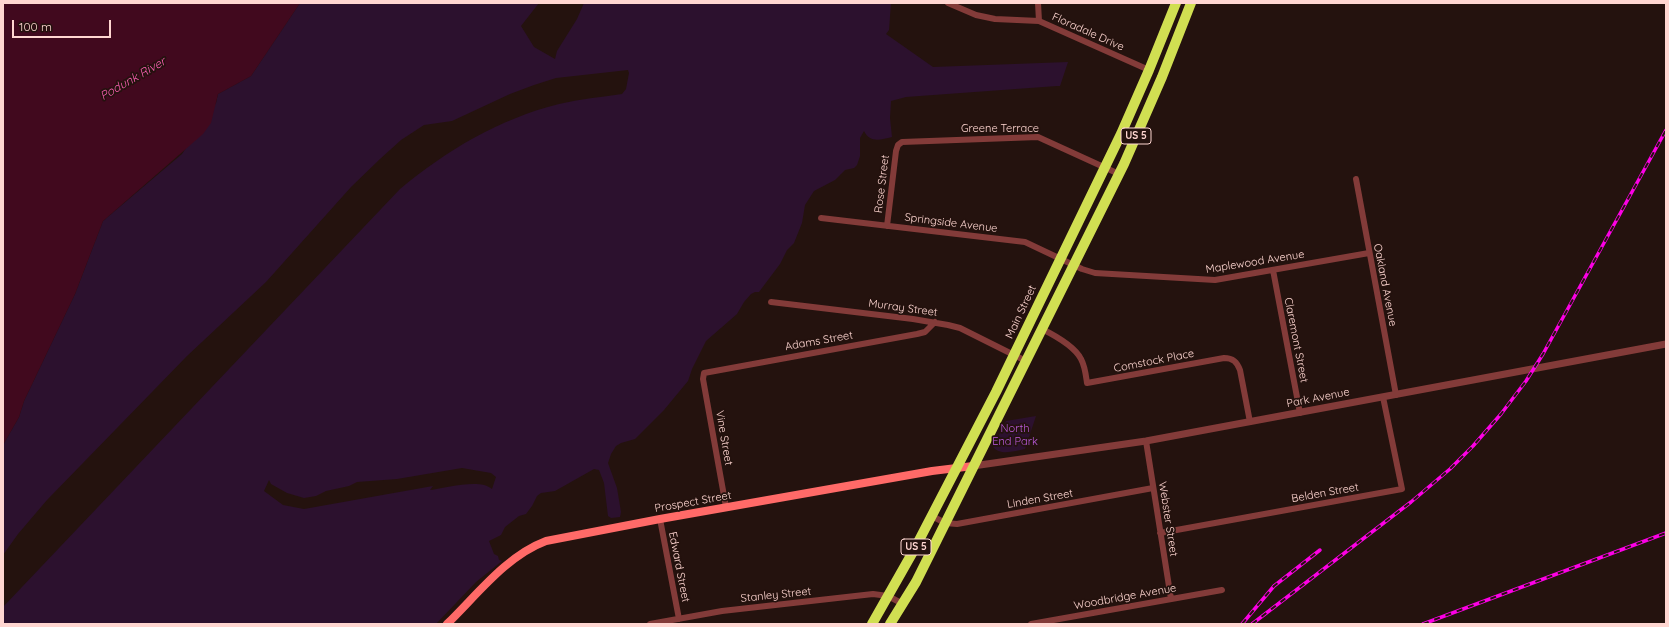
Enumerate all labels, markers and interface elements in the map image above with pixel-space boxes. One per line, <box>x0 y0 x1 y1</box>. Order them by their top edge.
street label: Floradale Drive <box>1050 10 1126 54</box>
scale bar <box>14 12 113 38</box>
text: 100 m <box>19 19 52 34</box>
water label: Podunk River <box>98 54 168 104</box>
street label: Greene Terrace <box>961 122 1039 136</box>
road number: US 5 <box>1121 128 1151 144</box>
street label: Rose Street <box>872 154 892 214</box>
street label: Springside Avenue <box>904 211 998 235</box>
street label: Oakland Avenue <box>1371 243 1399 327</box>
street label: Maplewood Avenue <box>1205 248 1305 276</box>
street label: Main Street <box>1003 283 1039 341</box>
street label: Claremont Street <box>1281 296 1311 384</box>
street label: Murray Street <box>868 297 938 319</box>
street label: Adams Street <box>784 329 854 353</box>
street label: Comstock Place <box>1113 347 1195 375</box>
street label: Park Avenue <box>1285 385 1351 411</box>
street label: Vine Street <box>713 410 735 466</box>
park label: North End Park <box>992 422 1038 448</box>
street label: Webster Street <box>1156 481 1180 557</box>
street label: Belden Street <box>1290 481 1360 505</box>
street label: Linden Street <box>1006 487 1074 511</box>
street label: Prospect Street <box>654 489 732 515</box>
street label: Edward Street <box>666 531 692 603</box>
road number: US 5 <box>901 539 931 555</box>
street label: Woodbridge Avenue <box>1073 581 1177 613</box>
street label: Stanley Street <box>740 585 812 605</box>

